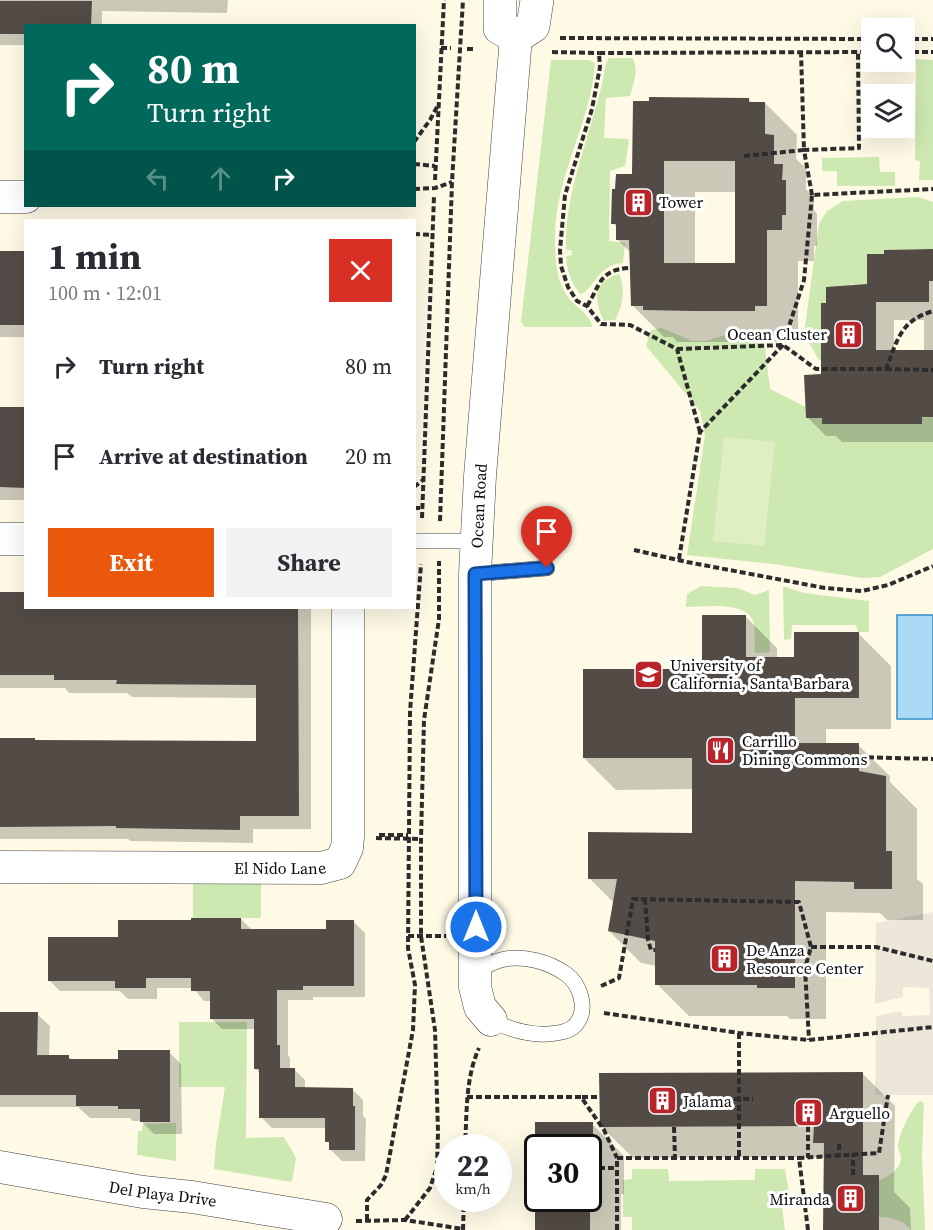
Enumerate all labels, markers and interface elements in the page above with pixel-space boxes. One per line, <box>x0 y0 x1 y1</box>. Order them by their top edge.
map controls <box>861 18 915 138</box>
button: search <box>861 18 915 72</box>
text: 80 m <box>147 39 240 97</box>
icon: right <box>48 48 126 126</box>
button: layers <box>861 84 915 138</box>
text: Turn right <box>147 94 271 131</box>
icon: left <box>141 162 174 195</box>
icon: ahead <box>204 162 237 195</box>
icon: right <box>267 162 300 195</box>
building icon: Tower <box>622 186 654 218</box>
place label: Tower <box>659 191 703 213</box>
text: 1 min <box>48 232 141 281</box>
button: close <box>329 239 392 302</box>
text: 100 m · 12:01 <box>48 279 162 307</box>
building icon: Ocean Cluster <box>832 318 864 350</box>
place label: Ocean Cluster <box>727 323 827 345</box>
icon: right <box>48 350 81 383</box>
text: Turn right <box>99 351 204 381</box>
text: 80 m <box>345 351 392 381</box>
icon: arrive <box>48 440 81 473</box>
text: Arrive at destination <box>99 441 308 471</box>
text: 20 m <box>345 441 392 471</box>
street label: Ocean Road <box>465 462 492 549</box>
pin <box>521 506 572 568</box>
icon: arrive <box>530 515 563 548</box>
button: Exit <box>48 528 214 597</box>
button: Share <box>226 528 392 597</box>
place label: University of California, Santa Barbara <box>670 654 850 694</box>
school or university icon: University of California, Santa Barbara <box>633 658 665 690</box>
place label: Carrillo Dining Commons <box>742 730 867 770</box>
restaurant icon: Carrillo Dining Commons <box>705 734 737 766</box>
street label: El Nido Lane <box>234 856 329 879</box>
position arrow <box>444 895 508 959</box>
place label: De Anza Resource Center <box>746 939 864 979</box>
building icon: De Anza Resource Center <box>709 943 741 975</box>
building icon: Jalama <box>646 1085 678 1117</box>
place label: Jalama <box>682 1090 733 1112</box>
building icon: Arguello <box>792 1097 824 1129</box>
place label: Arguello <box>829 1102 890 1124</box>
speed limit sign: 30 <box>524 1134 602 1212</box>
text: 22 <box>457 1145 489 1186</box>
street label: Del Playa Drive <box>107 1175 218 1212</box>
text: km/h <box>455 1178 491 1199</box>
building icon: Miranda <box>835 1183 867 1215</box>
place label: Miranda <box>769 1188 831 1210</box>

